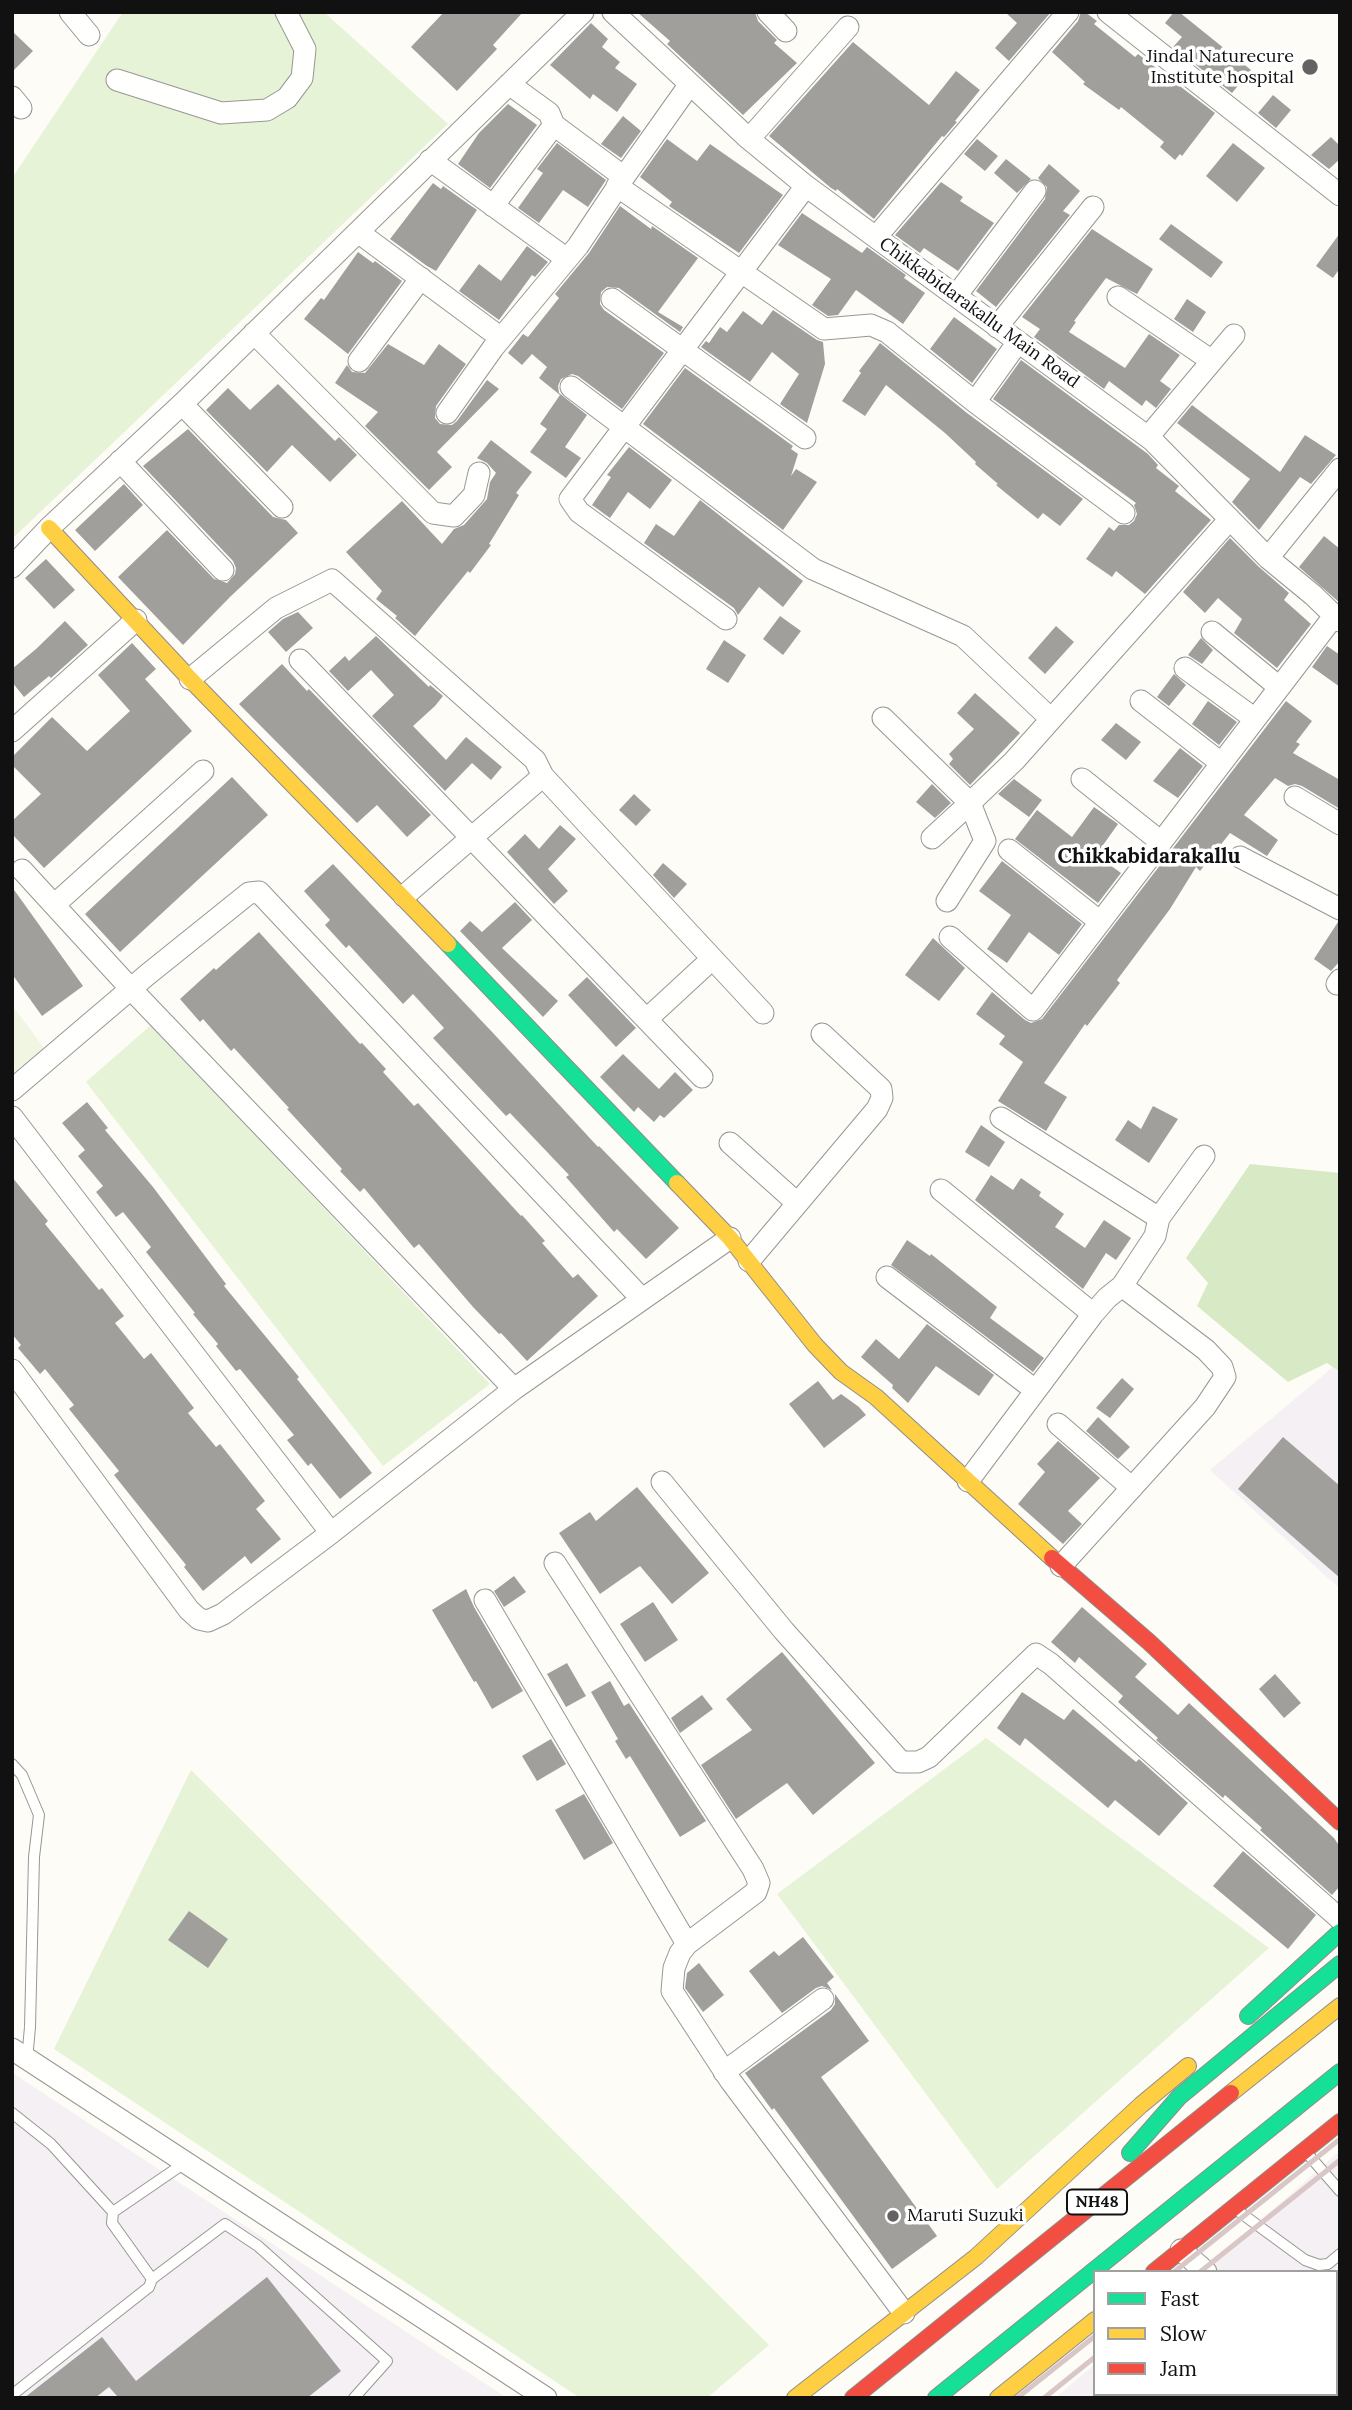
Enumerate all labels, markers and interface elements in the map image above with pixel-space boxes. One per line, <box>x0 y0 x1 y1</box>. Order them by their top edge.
place label: Jindal Naturecure Institute hospital <box>1146 46 1294 88</box>
marker: Jindal Naturecure Institute hospital <box>1300 57 1320 77</box>
street label: Chikkabidarakallu Main Road <box>875 233 1083 393</box>
district label: Chikkabidarakallu <box>1057 844 1241 870</box>
road number: NH48 <box>1067 2190 1127 2214</box>
place label: Maruti Suzuki <box>907 2205 1024 2227</box>
marker: Maruti Suzuki <box>885 2208 901 2224</box>
legend <box>1093 2270 1338 2396</box>
text: Fast <box>1160 2285 1199 2312</box>
text: Slow <box>1160 2320 1207 2347</box>
text: Jam <box>1160 2355 1197 2382</box>

